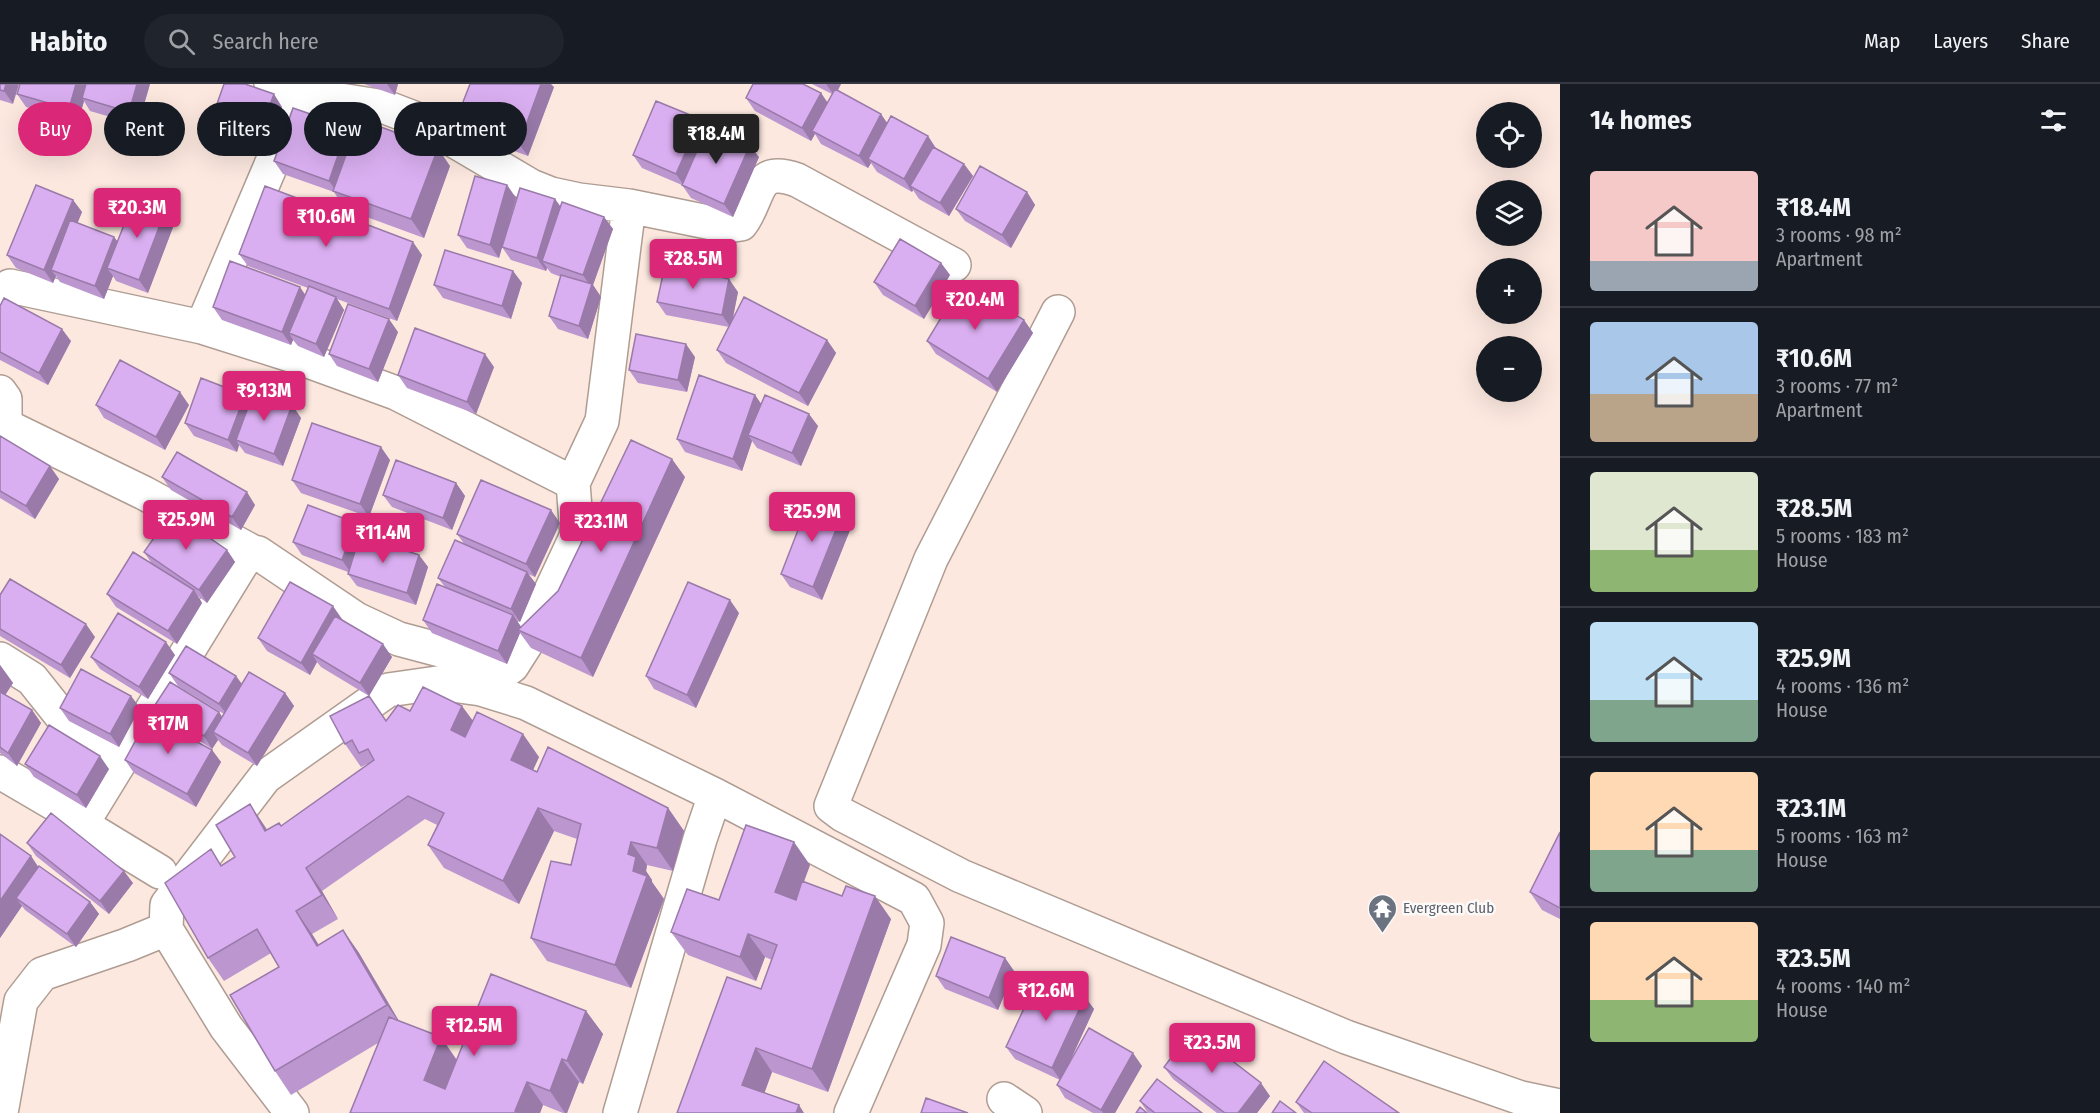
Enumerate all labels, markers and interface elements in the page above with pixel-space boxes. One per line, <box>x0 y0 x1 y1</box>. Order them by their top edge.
search box <box>144 14 564 68</box>
text: Habito <box>30 25 108 58</box>
icon: search <box>165 25 198 58</box>
text: Search here <box>213 28 319 55</box>
text: Map <box>1864 28 1900 54</box>
text: Layers <box>1933 28 1988 54</box>
text: Share <box>2021 28 2070 54</box>
chip: Buy <box>18 102 92 156</box>
chip: Rent <box>104 102 185 156</box>
chip: Filters <box>197 102 292 156</box>
chip: New <box>304 102 382 156</box>
chip: Apartment <box>394 102 527 156</box>
map controls <box>1476 102 1542 402</box>
button: locate <box>1476 102 1542 168</box>
icon: filters <box>2037 104 2070 137</box>
text: 14 homes <box>1590 105 1692 136</box>
pin: ₹18.4M <box>667 114 765 165</box>
text: ₹18.4M <box>687 121 745 145</box>
button: layers <box>1476 180 1542 246</box>
pin: ₹20.3M <box>88 188 186 239</box>
text: ₹18.4M <box>1776 192 1851 223</box>
text: ₹20.3M <box>108 195 166 219</box>
icon: home <box>1638 195 1710 267</box>
pin: ₹10.6M <box>277 197 375 248</box>
text: ₹10.6M <box>297 204 355 228</box>
text: 3 rooms · 98 m² <box>1776 223 1902 247</box>
pin: ₹28.5M <box>644 239 742 290</box>
text: ₹28.5M <box>664 246 722 270</box>
text: Apartment <box>1776 247 1863 271</box>
button: + <box>1476 258 1542 324</box>
pin: ₹20.4M <box>926 280 1024 331</box>
text: ₹20.4M <box>946 287 1004 311</box>
button: − <box>1476 336 1542 402</box>
text: ₹10.6M <box>1776 343 1852 374</box>
icon: home <box>1638 346 1710 418</box>
pin: ₹9.13M <box>215 371 313 422</box>
text: 3 rooms · 77 m² <box>1776 374 1898 398</box>
text: ₹9.13M <box>236 378 292 402</box>
text: Apartment <box>1776 398 1863 422</box>
pin: ₹25.9M <box>763 492 861 543</box>
text: ₹28.5M <box>1776 493 1852 524</box>
icon: home <box>1638 496 1710 568</box>
text: ₹25.9M <box>783 499 841 523</box>
pin: ₹25.9M <box>137 500 235 551</box>
pin: ₹23.1M <box>552 502 650 553</box>
text: ₹25.9M <box>157 507 215 531</box>
text: ₹23.1M <box>574 509 628 533</box>
pin: ₹11.4M <box>334 513 432 564</box>
text: ₹11.4M <box>355 520 411 544</box>
text: 5 rooms · 183 m² <box>1776 524 1909 548</box>
text: House <box>1776 548 1828 572</box>
text: ₹25.9M <box>1776 643 1851 674</box>
icon: home <box>1638 646 1710 718</box>
text: 4 rooms · 136 m² <box>1776 674 1909 698</box>
text: House <box>1776 698 1828 722</box>
pin: ₹17M <box>132 704 204 755</box>
text: ₹17M <box>147 711 189 735</box>
text: ₹23.1M <box>1776 793 1846 824</box>
icon: home <box>1638 796 1710 868</box>
text: 5 rooms · 163 m² <box>1776 824 1909 848</box>
text: House <box>1776 848 1828 872</box>
temple icon: Evergreen Club <box>1366 892 1398 934</box>
place label: Evergreen Club <box>1403 899 1494 917</box>
text: ₹23.5M <box>1776 943 1851 974</box>
icon: home <box>1638 946 1710 1018</box>
pin: ₹12.6M <box>997 971 1095 1022</box>
text: 4 rooms · 140 m² <box>1776 974 1911 998</box>
text: ₹12.6M <box>1018 978 1074 1002</box>
text: House <box>1776 998 1828 1022</box>
pin: ₹12.5M <box>425 1006 523 1057</box>
text: ₹12.5M <box>446 1013 502 1037</box>
pin: ₹23.5M <box>1163 1023 1261 1074</box>
text: ₹23.5M <box>1183 1030 1241 1054</box>

